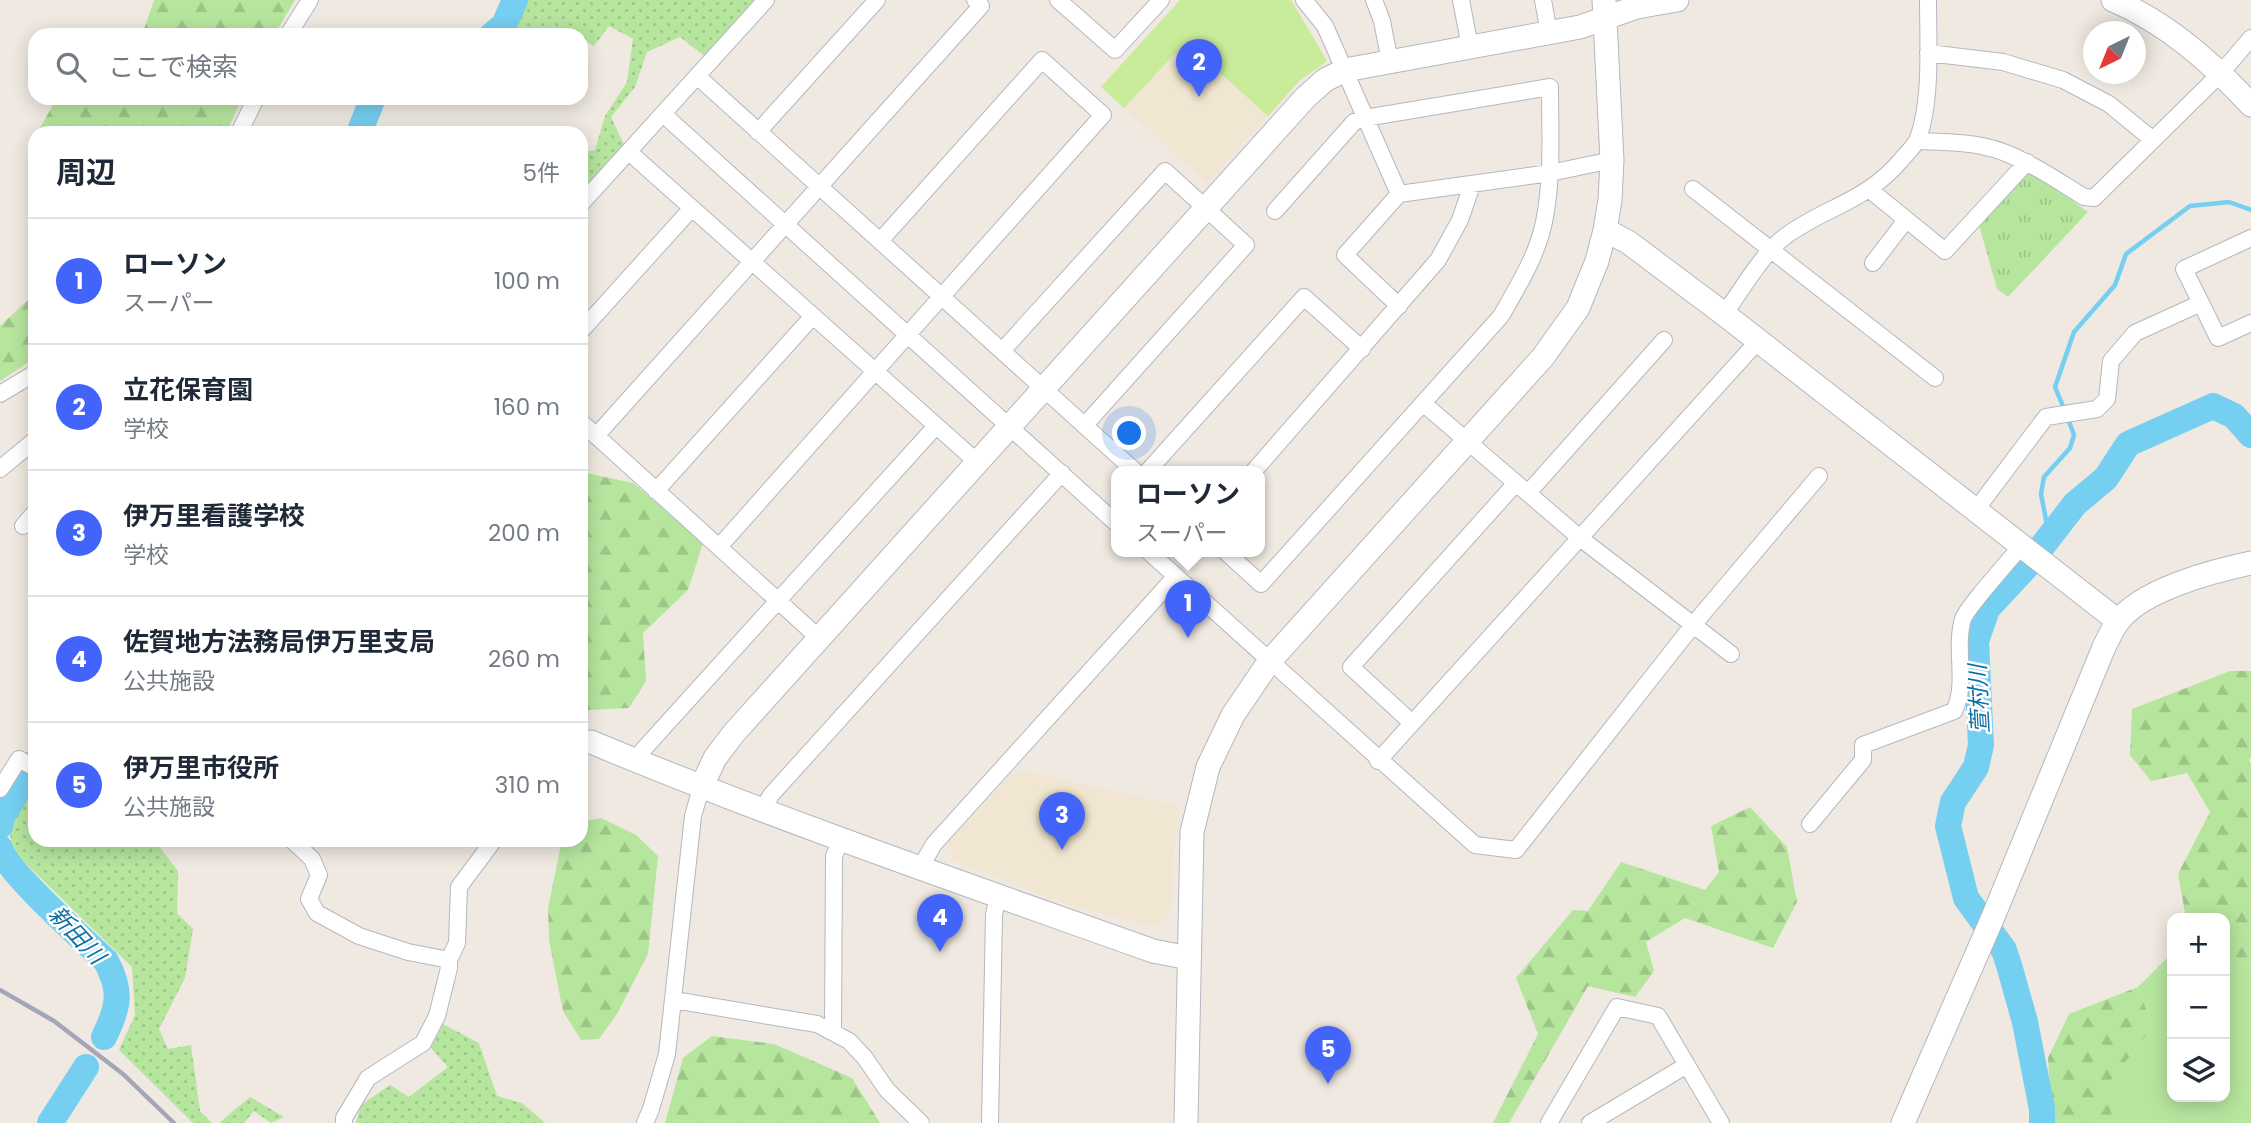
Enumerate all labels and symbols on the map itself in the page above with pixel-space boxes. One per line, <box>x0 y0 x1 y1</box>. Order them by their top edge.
north arrow <box>2083 21 2146 84</box>
pin: 2 <box>1176 39 1222 97</box>
your location <box>1112 416 1146 450</box>
pin: 1 <box>1165 580 1211 638</box>
water label: 萱村川 <box>1961 661 1997 734</box>
pin: 3 <box>1039 792 1085 850</box>
pin: 4 <box>917 894 963 952</box>
water label: 新田川 <box>42 899 114 973</box>
pin: 5 <box>1305 1026 1351 1084</box>

